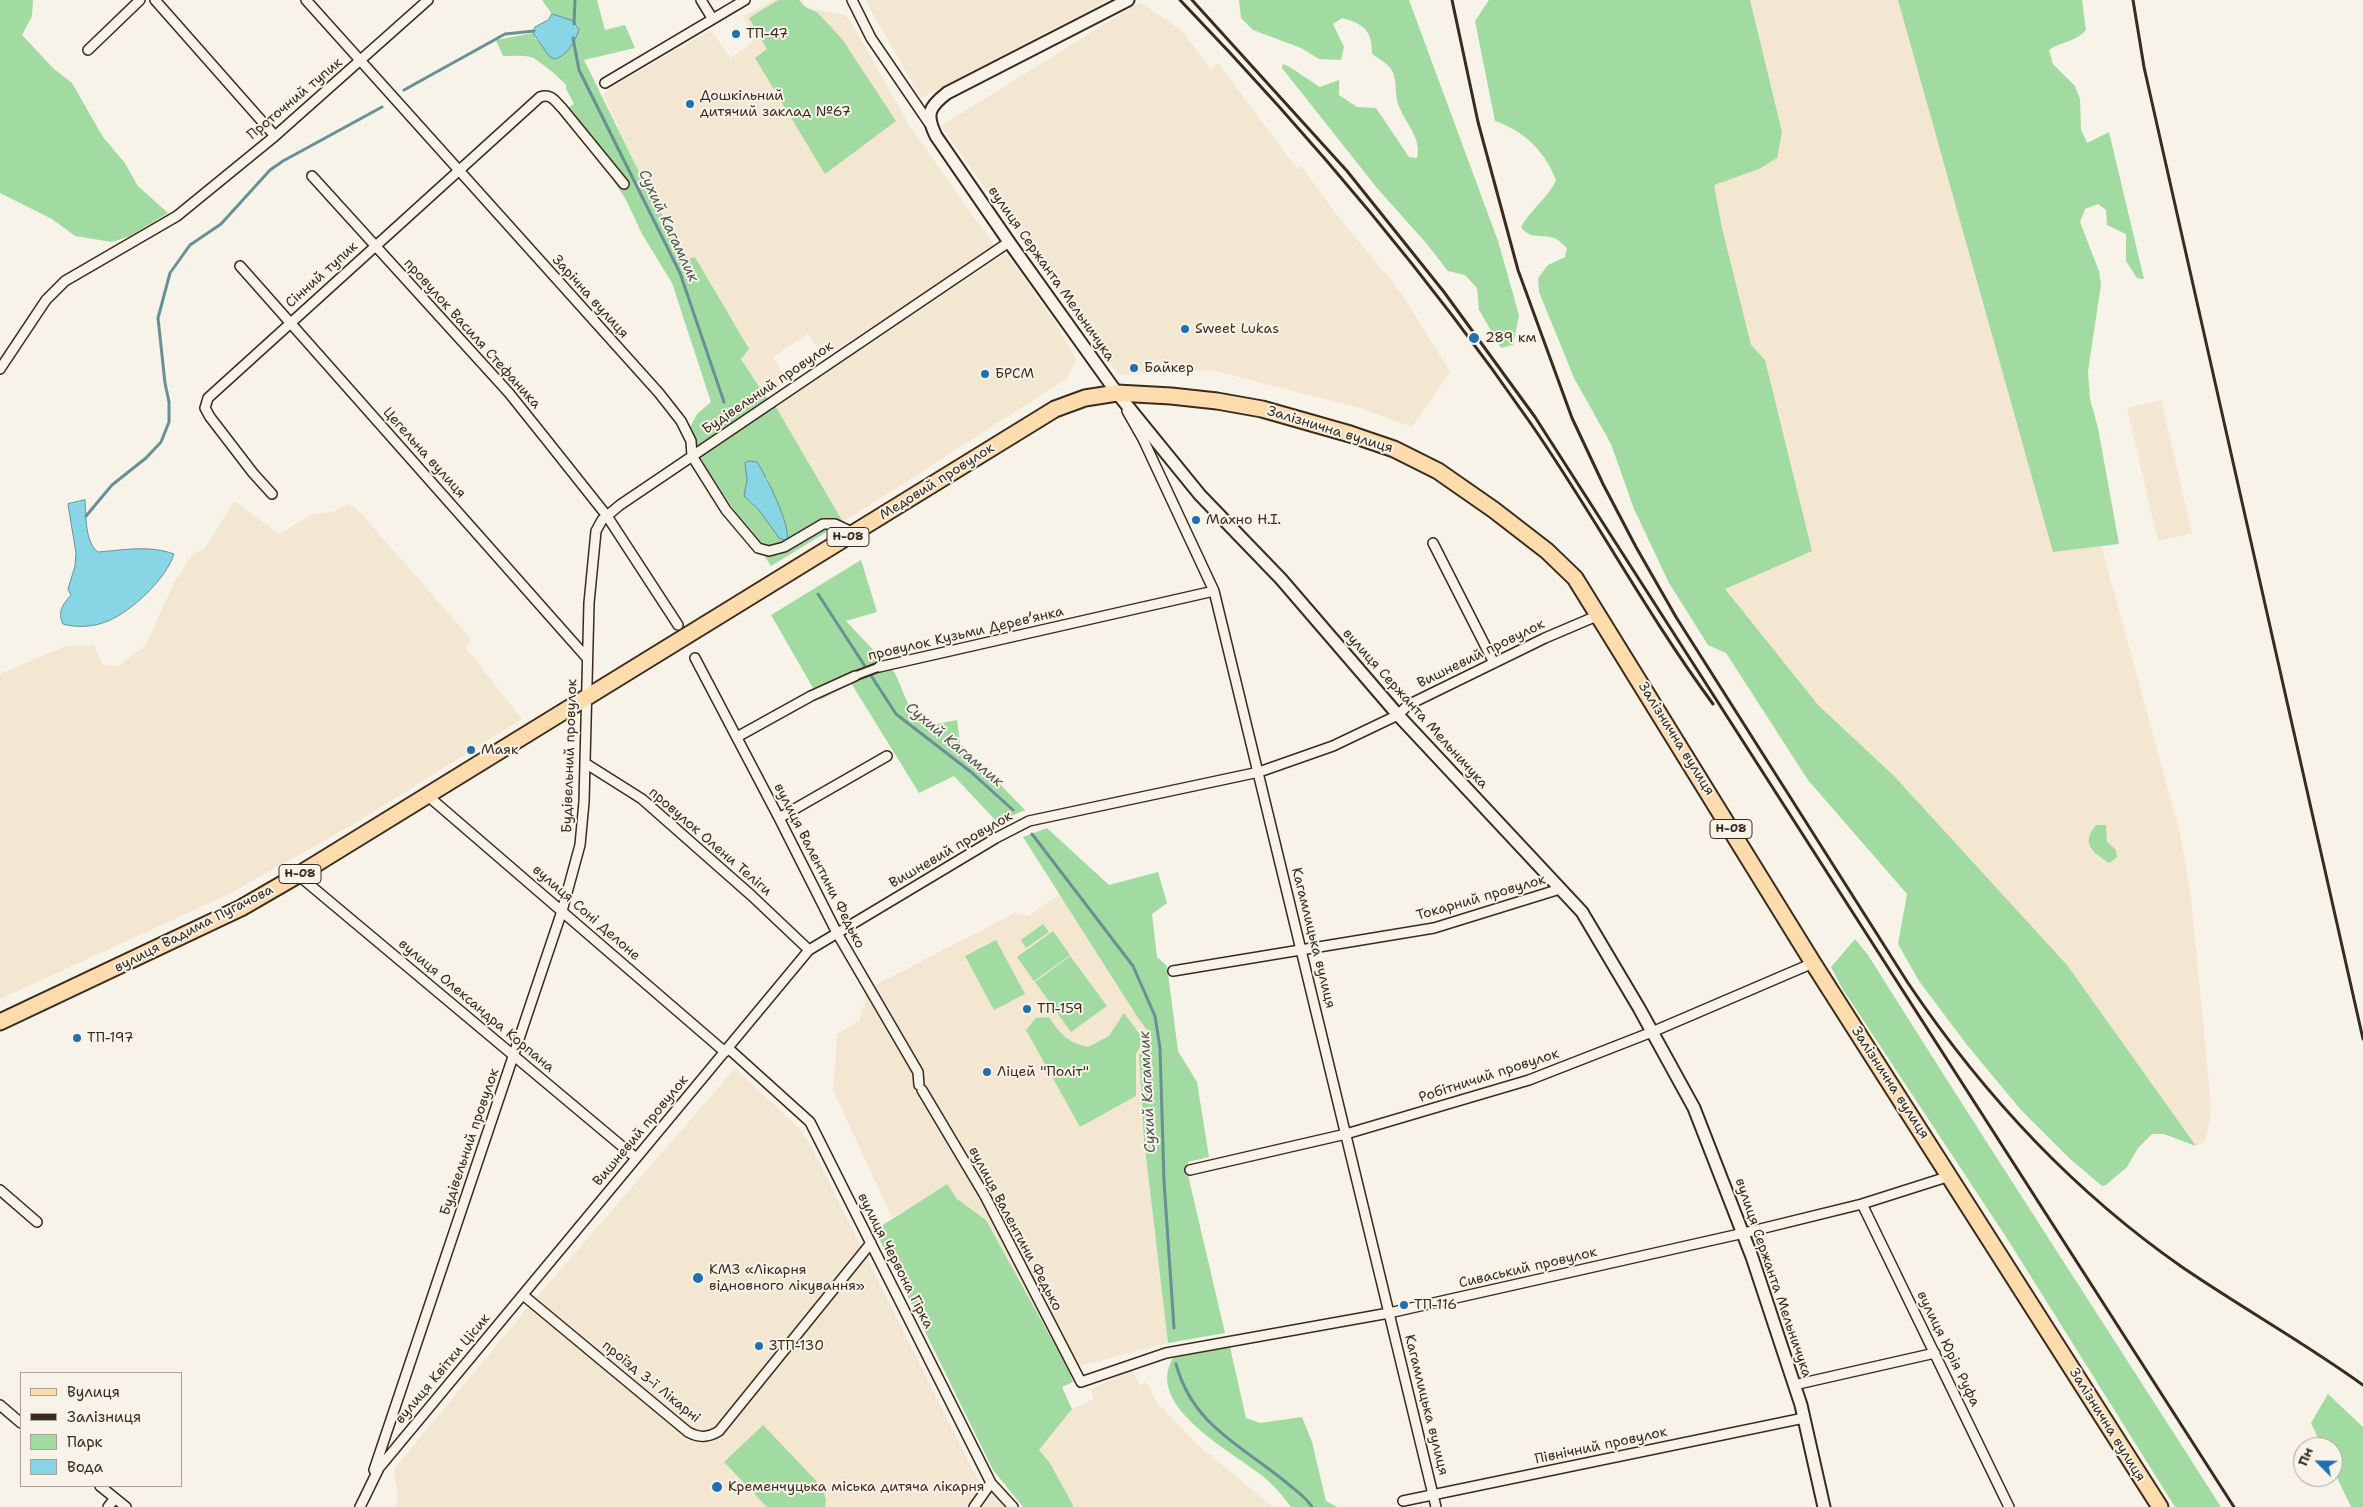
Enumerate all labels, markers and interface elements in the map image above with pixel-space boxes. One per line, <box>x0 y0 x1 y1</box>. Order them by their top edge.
place label: ТП-47 <box>746 26 788 42</box>
marker: ТП-47 <box>730 28 742 40</box>
street label: Проточний тупик <box>244 54 346 144</box>
place label: Дошкільний дитячий заклад №67 <box>700 88 851 120</box>
marker: Дошкільний дитячий заклад №67 <box>684 98 696 110</box>
water label: Сухий Кагамлик <box>634 167 702 285</box>
street label: вулиця Сержанта Мельничука <box>984 183 1118 365</box>
street label: Сінний тупик <box>282 238 362 312</box>
street label: Зарічна вулиця <box>548 252 632 342</box>
street label: провулок Василя Стефаника <box>400 255 544 413</box>
place label: Sweet Lukas <box>1195 321 1279 337</box>
marker: Sweet Lukas <box>1179 323 1191 335</box>
place label: 289 км <box>1485 330 1536 346</box>
marker: 289 км <box>1467 331 1481 345</box>
street label: Будівельний провулок <box>699 338 837 438</box>
place label: Байкер <box>1144 360 1194 376</box>
marker: Байкер <box>1128 362 1140 374</box>
place label: БРСМ <box>995 366 1034 382</box>
marker: БРСМ <box>979 368 991 380</box>
street label: Залізнична вулиця <box>1265 403 1395 457</box>
street label: Цегельна вулиця <box>379 404 469 502</box>
street label: Медовий провулок <box>877 440 997 524</box>
place label: Махно Н.І. <box>1206 512 1281 528</box>
marker: Махно Н.І. <box>1190 514 1202 526</box>
road number: Н-08 <box>827 528 869 546</box>
street label: провулок Кузьми Деревʼянка <box>867 603 1065 665</box>
street label: Вишневий провулок <box>1415 616 1547 692</box>
street label: вулиця Сержанта Мельничука <box>1339 626 1491 792</box>
street label: Будівельний провулок <box>559 679 581 833</box>
street label: Залізнична вулиця <box>1634 679 1718 799</box>
water label: Сухий Кагамлик <box>901 699 1007 791</box>
place label: Маяк <box>481 742 518 758</box>
marker: Маяк <box>465 744 477 756</box>
street label: вулиця Валентини Федько <box>770 780 868 952</box>
street label: провулок Олени Теліги <box>645 784 775 900</box>
street label: Вишневий провулок <box>886 808 1016 892</box>
road number: Н-08 <box>1710 820 1752 839</box>
street label: вулиця Соні Делоне <box>529 862 643 964</box>
road number: Н-08 <box>279 864 321 884</box>
street label: Кагамлицька вулиця <box>1287 866 1339 1010</box>
street label: Токарний провулок <box>1414 871 1548 925</box>
street label: вулиця Вадима Пугачова <box>112 882 276 976</box>
street label: вулиця Олександра Корпана <box>395 936 557 1076</box>
place label: ТП-159 <box>1037 1001 1083 1017</box>
marker: ТП-159 <box>1021 1003 1033 1015</box>
street label: Залізнична вулиця <box>1847 1024 1933 1142</box>
place label: ТП-197 <box>87 1030 134 1046</box>
water label: Сухий Кагамлик <box>1136 1031 1160 1153</box>
marker: ТП-197 <box>71 1032 83 1044</box>
street label: Робітничий провулок <box>1417 1045 1561 1107</box>
place label: Ліцей "Політ" <box>997 1064 1089 1080</box>
street label: Будівельний провулок <box>437 1066 503 1218</box>
marker: Ліцей "Політ" <box>981 1066 993 1078</box>
street label: Вишневий провулок <box>590 1072 692 1190</box>
street label: вулиця Валентини Федько <box>965 1144 1065 1314</box>
street label: вулиця Сержанта Мельничука <box>1731 1176 1815 1380</box>
street label: вулиця Червона Гірка <box>853 1190 937 1332</box>
street label: Сиваський провулок <box>1457 1244 1599 1292</box>
place label: КМЗ «Лікарня відновного лікування» <box>709 1262 865 1294</box>
marker: КМЗ «Лікарня відновного лікування» <box>691 1271 705 1285</box>
street label: вулиця Юрія Руфа <box>1913 1289 1983 1409</box>
place label: ТП-116 <box>1414 1297 1457 1313</box>
marker: ТП-116 <box>1398 1299 1410 1311</box>
street label: вулиця Квітки Цісик <box>392 1311 494 1427</box>
street label: Кагамлицька вулиця <box>1400 1333 1452 1477</box>
street label: проїзд 3-ї Лікарні <box>599 1337 703 1427</box>
place label: ЗТП-130 <box>769 1338 824 1354</box>
marker: ЗТП-130 <box>753 1340 765 1352</box>
street label: Залізнична вулиця <box>2065 1365 2149 1485</box>
legend <box>20 1372 182 1487</box>
text: Вулиця <box>67 1382 120 1402</box>
text: Залізниця <box>67 1407 141 1427</box>
street label: Північний провулок <box>1533 1424 1669 1468</box>
text: Парк <box>67 1432 103 1452</box>
north arrow <box>2293 1437 2343 1487</box>
text: Пн <box>2293 1444 2317 1469</box>
text: Вода <box>67 1457 103 1477</box>
place label: Кременчуцька міська дитяча лікарня <box>728 1479 985 1495</box>
marker: Кременчуцька міська дитяча лікарня <box>710 1480 724 1494</box>

